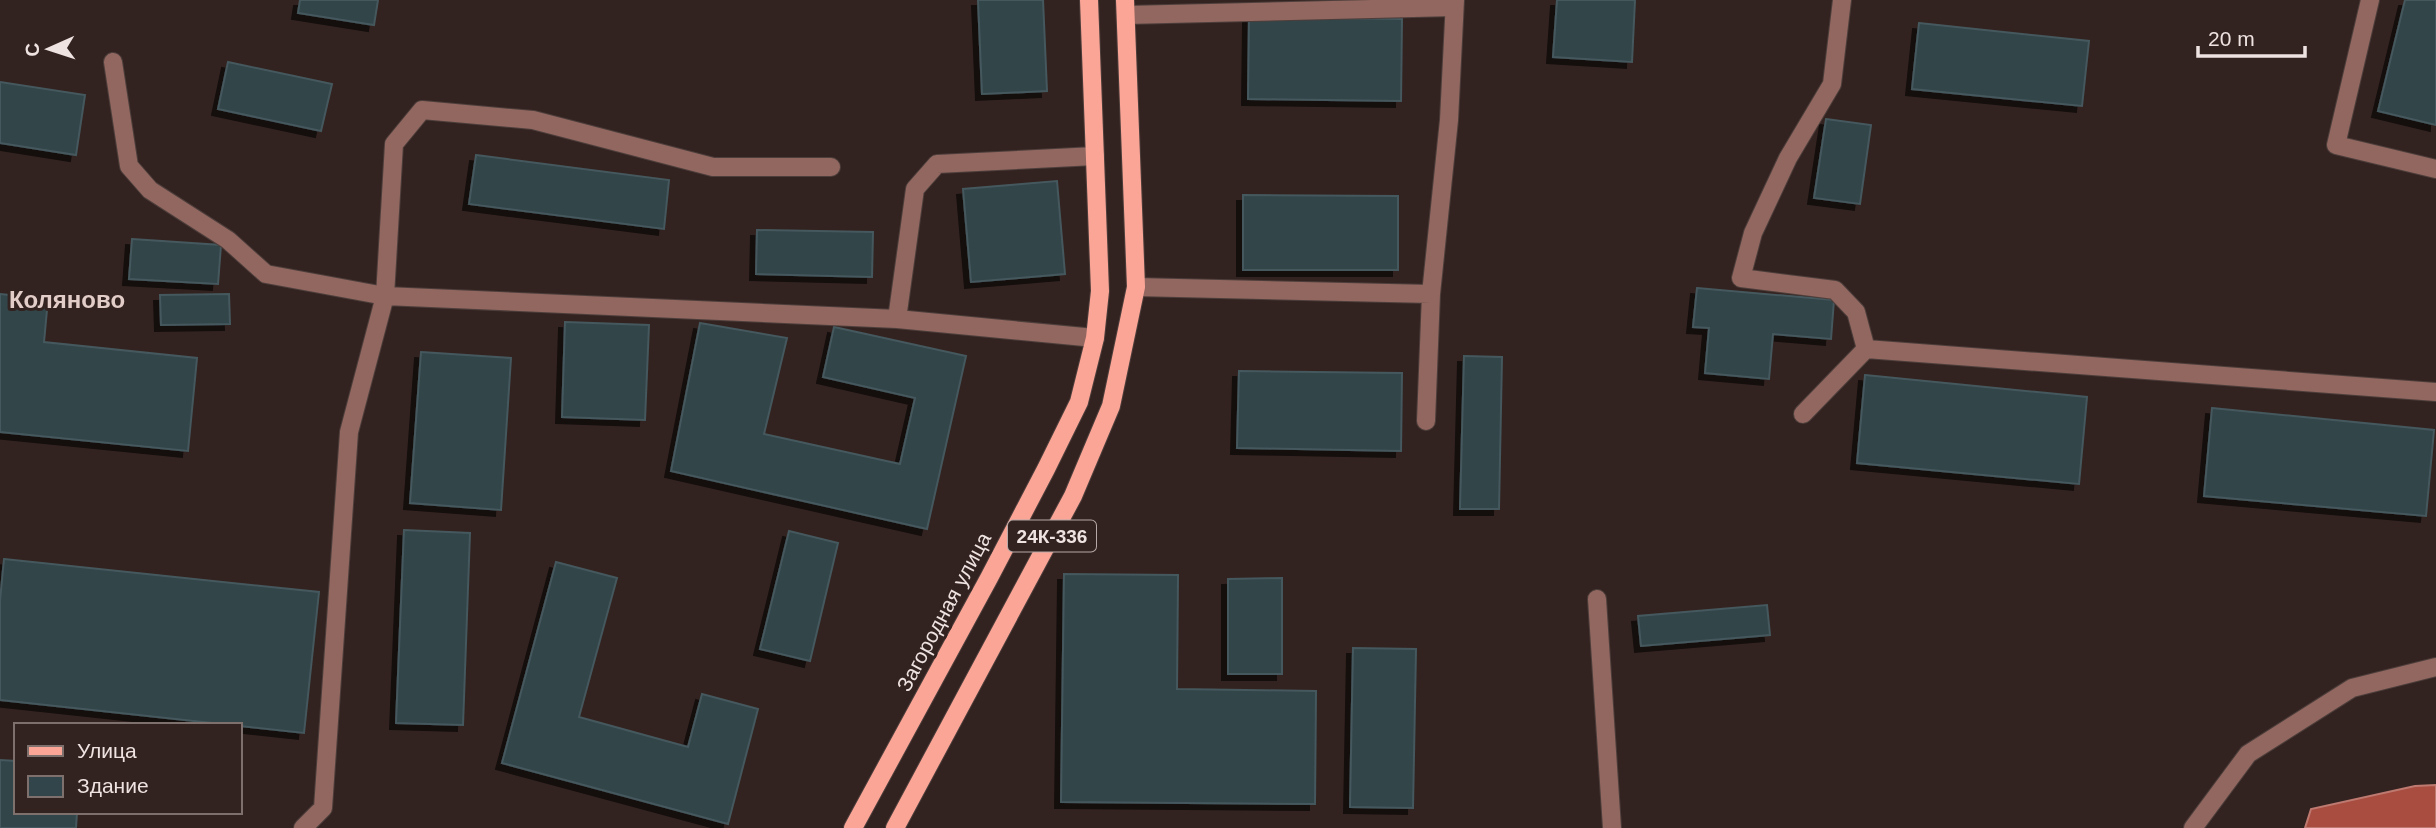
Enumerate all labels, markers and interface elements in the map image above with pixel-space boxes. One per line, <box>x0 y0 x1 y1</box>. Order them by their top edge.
north arrow <box>14 14 84 84</box>
scale bar <box>2198 14 2305 58</box>
text: 20 m <box>2208 27 2255 50</box>
text: С <box>22 42 43 57</box>
district label: Коляново <box>9 286 125 313</box>
road number: 24К-336 <box>1008 520 1096 552</box>
street label: Загородная улица <box>892 528 995 695</box>
legend <box>14 723 242 814</box>
text: Улица <box>77 739 137 762</box>
text: Здание <box>77 774 149 797</box>

